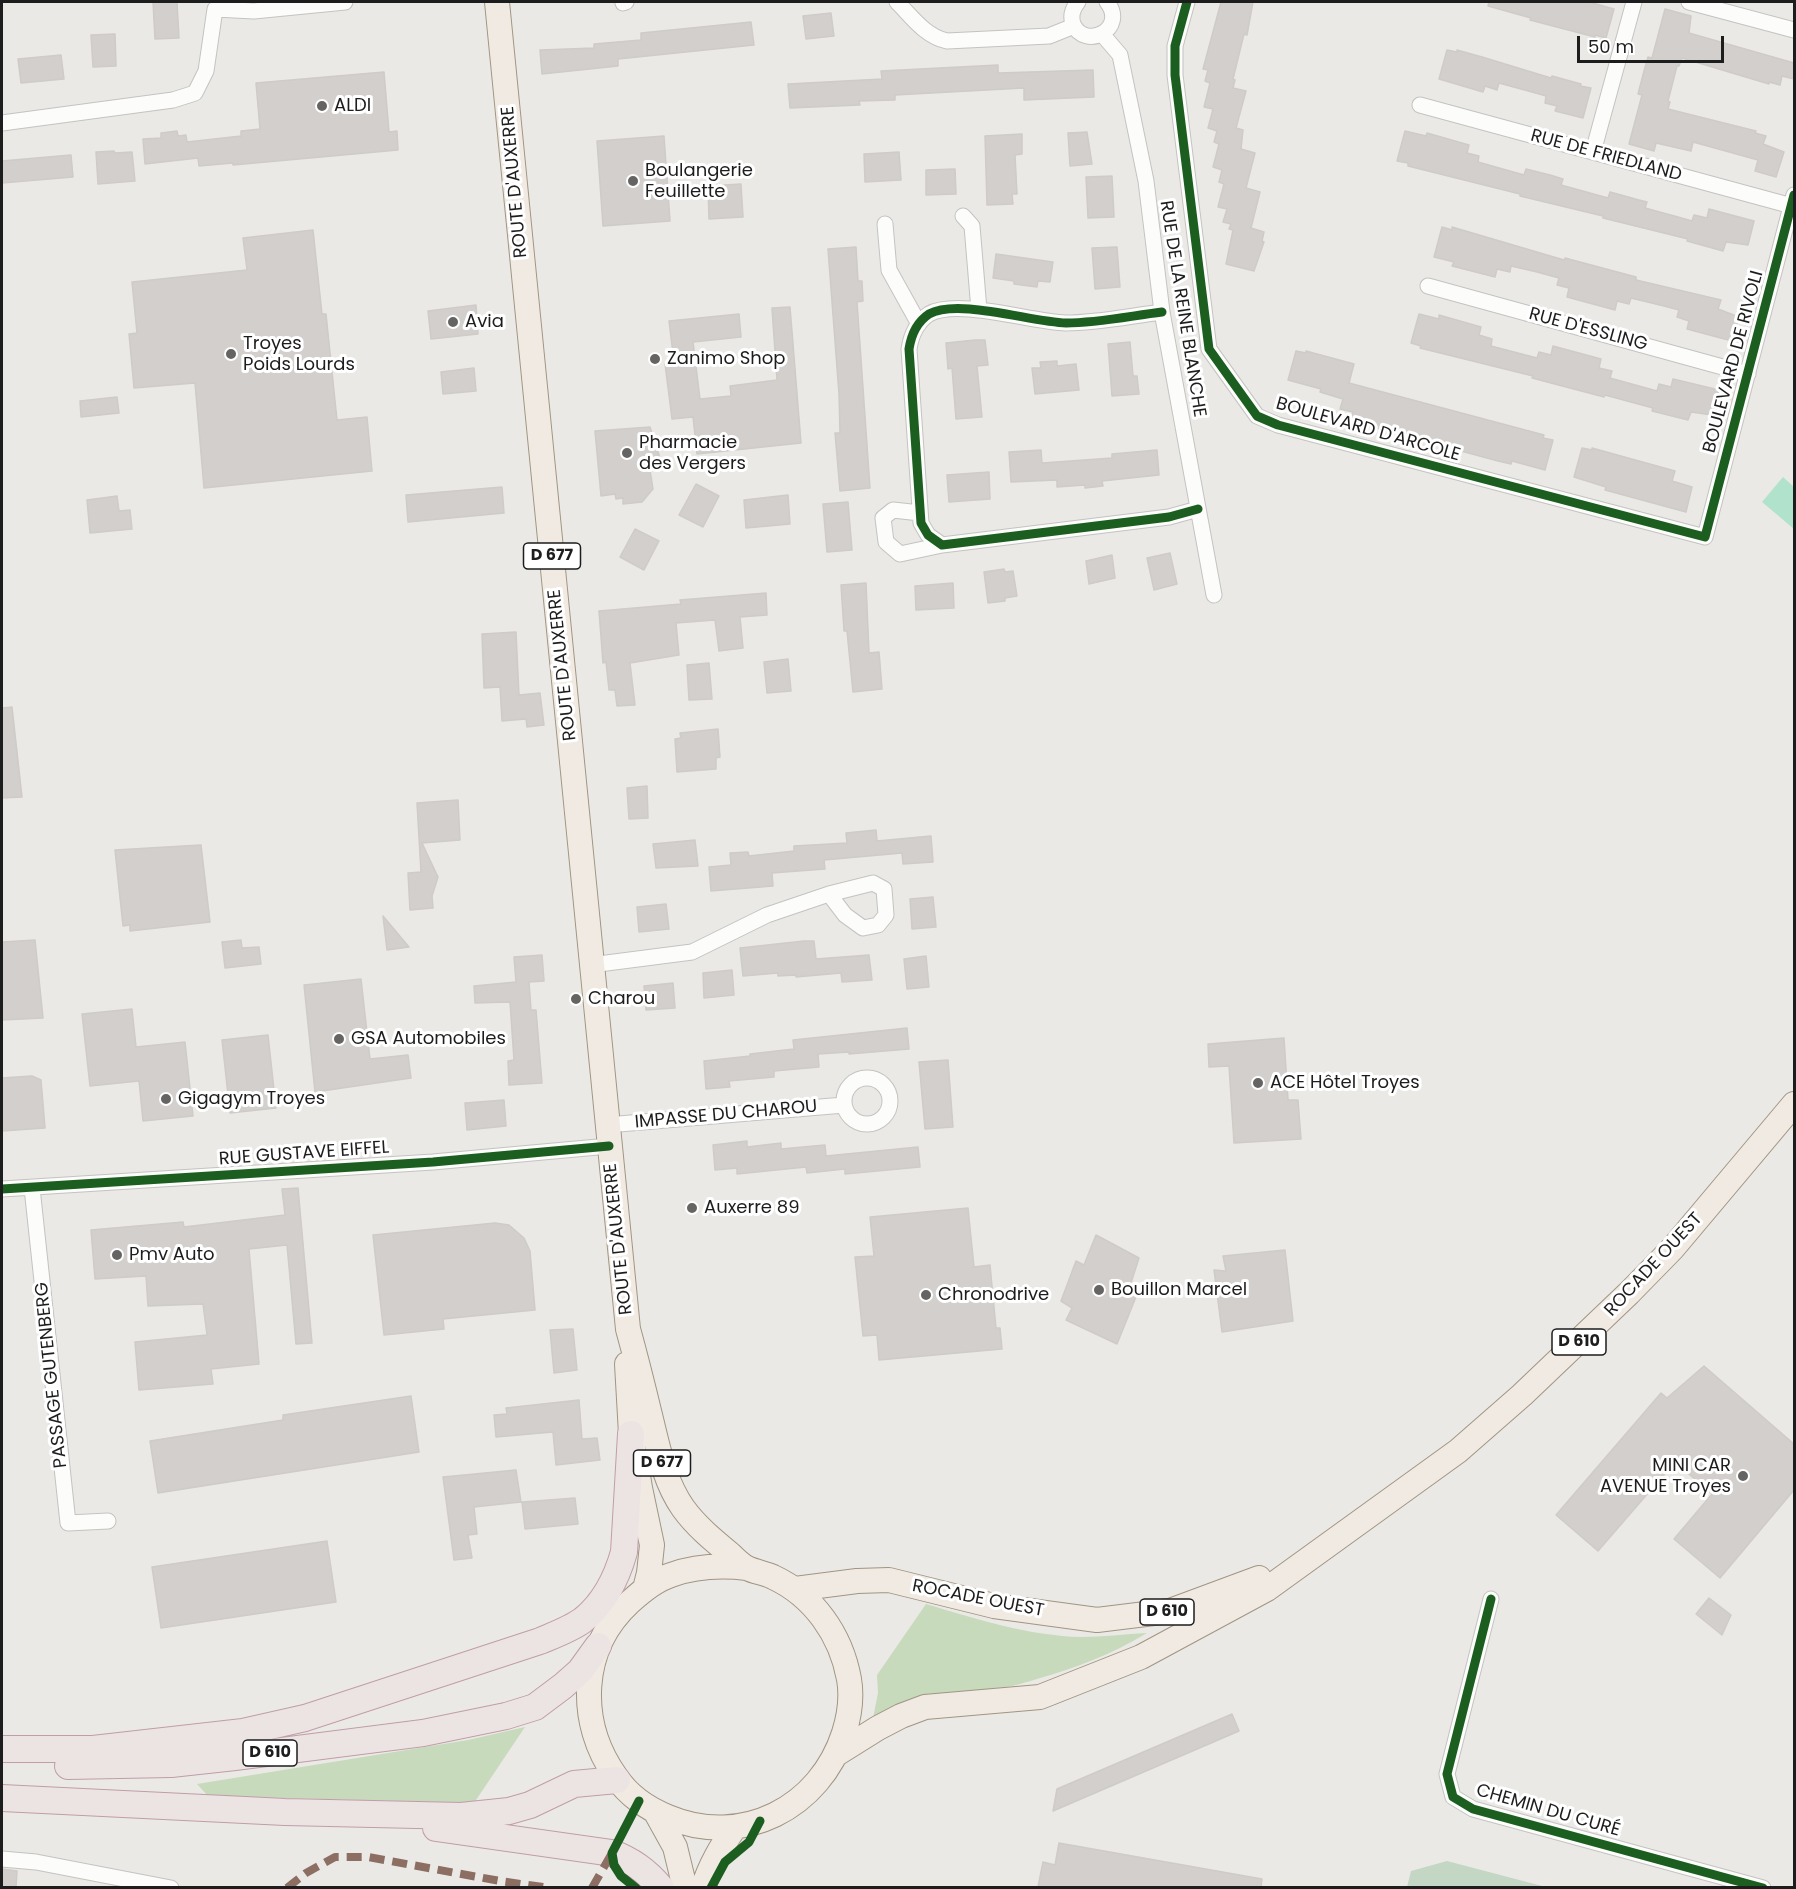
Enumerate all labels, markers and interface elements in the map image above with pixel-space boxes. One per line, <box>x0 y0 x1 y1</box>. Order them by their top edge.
scale bar <box>1580 24 1727 62</box>
text: 50 m <box>1588 34 1634 59</box>
place label: ALDI <box>334 95 371 117</box>
marker: ALDI <box>315 99 329 113</box>
street label: ROUTE D'AUXERRE <box>498 105 532 259</box>
street label: RUE DE FRIEDLAND <box>1528 125 1684 187</box>
place label: Boulangerie Feuillette <box>645 160 753 202</box>
marker: Boulangerie Feuillette <box>626 174 640 188</box>
street label: RUE DE LA REINE BLANCHE <box>1154 199 1210 419</box>
street label: BOULEVARD DE RIVOLI <box>1699 269 1769 455</box>
street label: RUE D'ESSLING <box>1526 304 1650 356</box>
place label: Avia <box>465 311 504 333</box>
marker: Avia <box>446 315 460 329</box>
place label: Troyes Poids Lourds <box>243 333 355 376</box>
marker: Troyes Poids Lourds <box>224 347 238 361</box>
place label: Zanimo Shop <box>667 348 785 370</box>
marker: Zanimo Shop <box>648 352 662 366</box>
street label: BOULEVARD D'ARCOLE <box>1273 393 1463 467</box>
place label: Pharmacie des Vergers <box>639 432 746 474</box>
marker: Pharmacie des Vergers <box>620 446 634 460</box>
road number: D 677 <box>524 543 580 569</box>
street label: ROUTE D'AUXERRE <box>544 588 582 742</box>
place label: Charou <box>588 988 655 1010</box>
marker: Charou <box>569 992 583 1006</box>
place label: GSA Automobiles <box>351 1028 506 1050</box>
marker: GSA Automobiles <box>332 1032 346 1046</box>
place label: ACE Hôtel Troyes <box>1270 1072 1420 1094</box>
marker: ACE Hôtel Troyes <box>1251 1076 1265 1090</box>
place label: Gigagym Troyes <box>178 1088 325 1110</box>
marker: Gigagym Troyes <box>159 1092 173 1106</box>
street label: IMPASSE DU CHAROU <box>634 1096 818 1134</box>
street label: RUE GUSTAVE EIFFEL <box>218 1137 390 1171</box>
street label: ROUTE D'AUXERRE <box>600 1162 638 1316</box>
place label: Auxerre 89 <box>704 1197 800 1219</box>
marker: Auxerre 89 <box>685 1201 699 1215</box>
street label: ROCADE OUEST <box>1601 1209 1707 1321</box>
place label: Pmv Auto <box>129 1244 215 1266</box>
marker: Pmv Auto <box>110 1248 124 1262</box>
place label: Bouillon Marcel <box>1111 1279 1247 1301</box>
street label: PASSAGE GUTENBERG <box>31 1281 73 1469</box>
marker: Bouillon Marcel <box>1092 1283 1106 1297</box>
place label: Chronodrive <box>938 1284 1049 1306</box>
marker: Chronodrive <box>919 1288 933 1302</box>
road number: D 610 <box>1552 1329 1606 1355</box>
road number: D 677 <box>634 1450 690 1476</box>
place label: MINI CAR AVENUE Troyes <box>1600 1455 1731 1498</box>
marker: MINI CAR AVENUE Troyes <box>1736 1469 1750 1483</box>
street label: ROCADE OUEST <box>910 1576 1046 1622</box>
road number: D 610 <box>1140 1599 1194 1625</box>
road number: D 610 <box>243 1740 297 1766</box>
street label: CHEMIN DU CURÉ <box>1473 1780 1623 1842</box>

